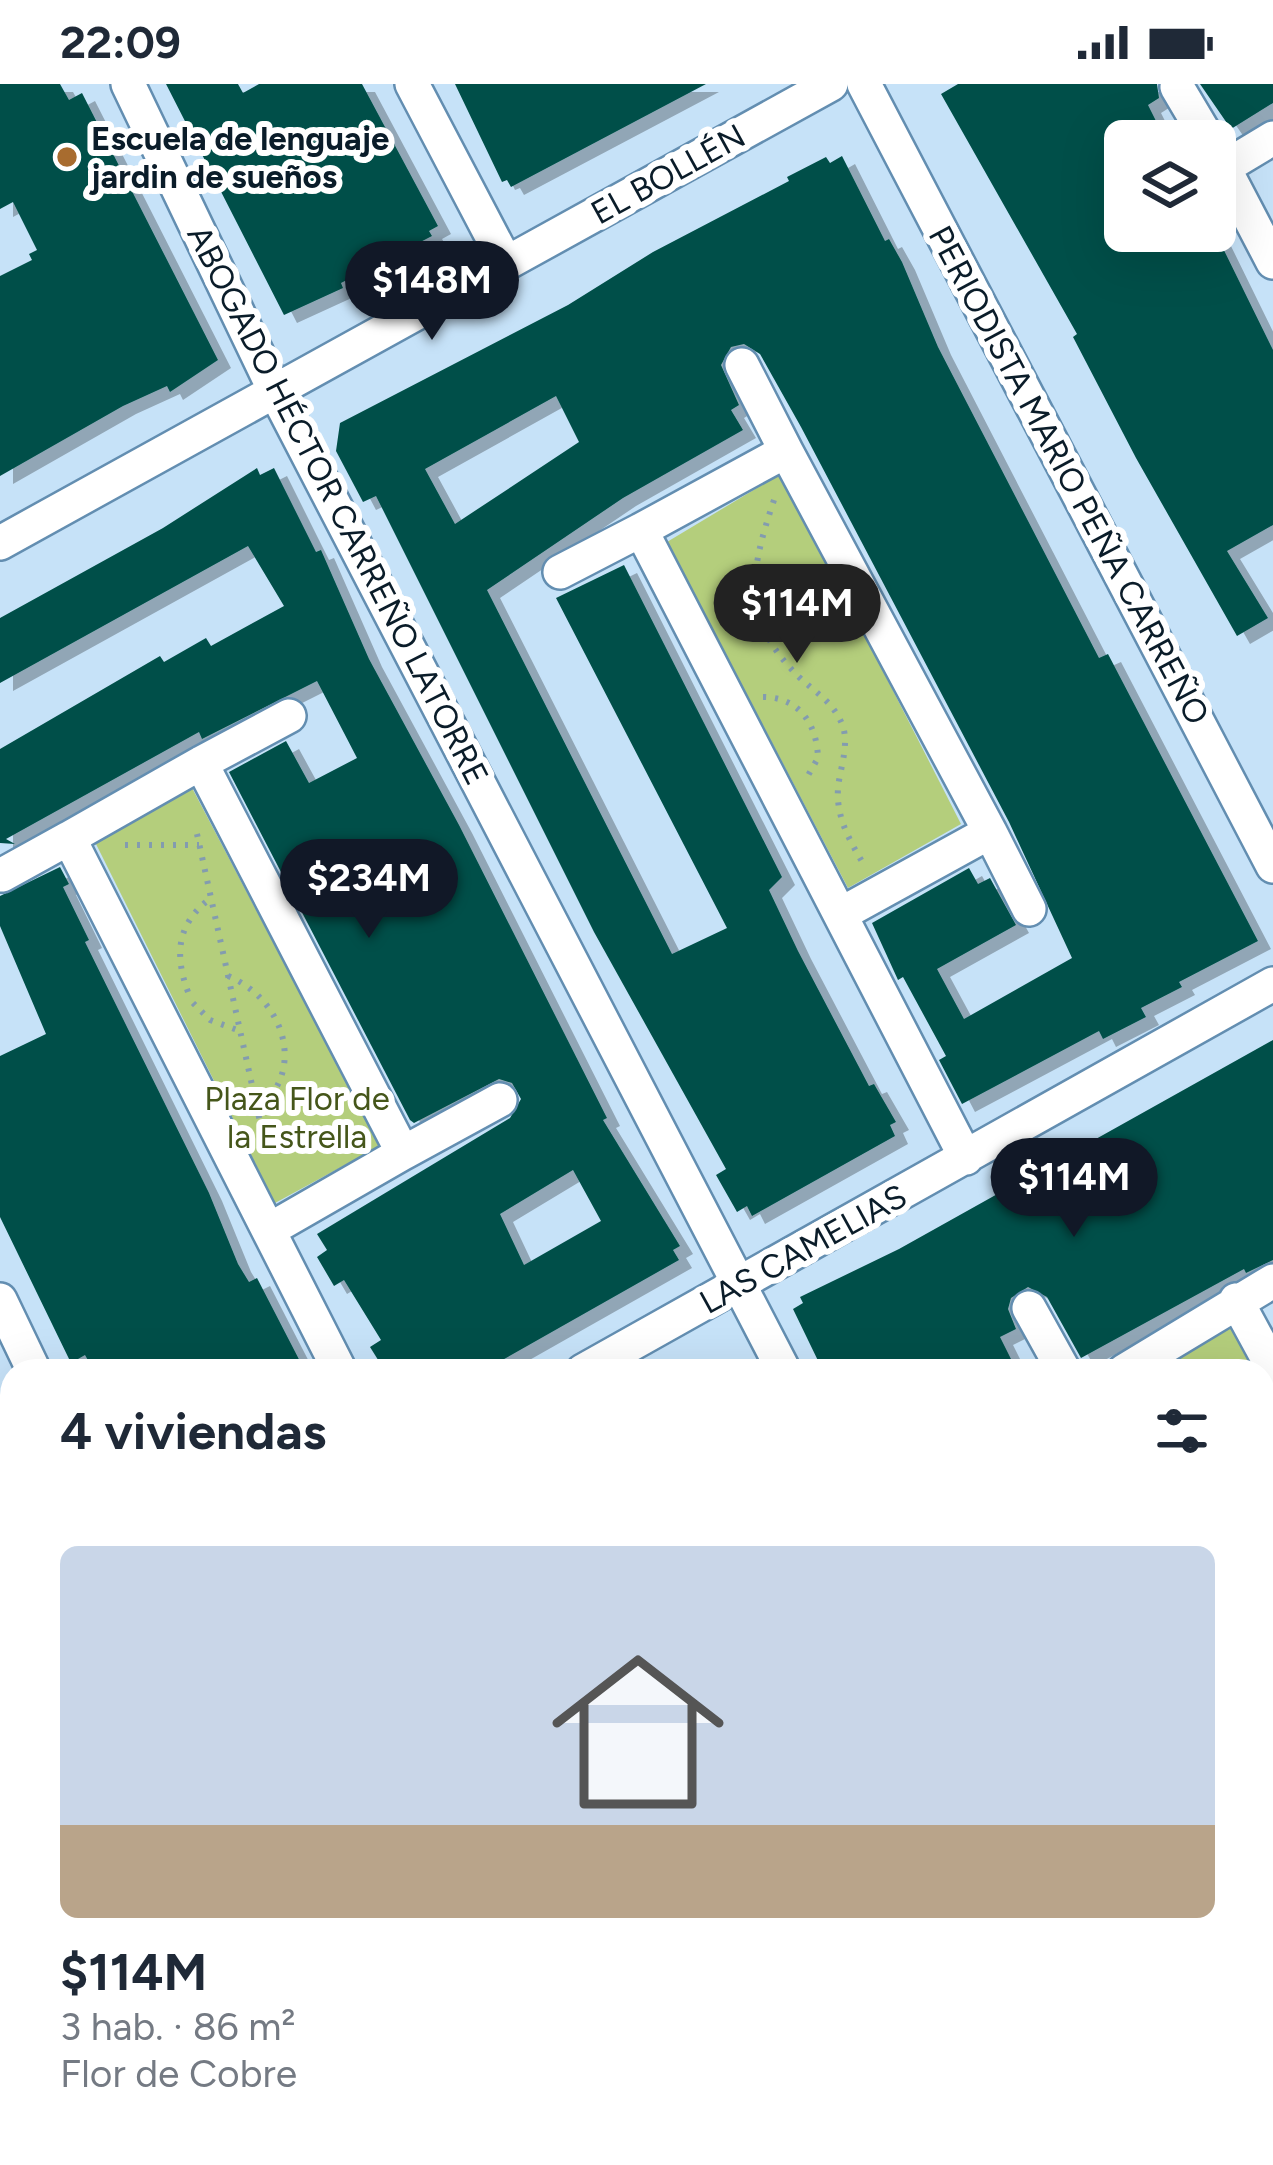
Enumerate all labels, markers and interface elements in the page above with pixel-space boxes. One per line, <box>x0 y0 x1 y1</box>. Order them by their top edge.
text: 22:09 <box>60 15 181 69</box>
street label: EL BOLLÉN <box>584 116 752 232</box>
place label: Escuela de lenguaje jardin de sueños <box>88 119 389 196</box>
map controls <box>1104 120 1236 252</box>
button: layers <box>1104 120 1236 252</box>
marker: Escuela de lenguaje jardin de sueños <box>54 144 80 170</box>
street label: ABOGADO HÉCTOR CARREÑO LATORRE <box>179 219 497 791</box>
street label: PERIODISTA MARIO PEÑA CARREÑO <box>921 219 1217 731</box>
pin: $148M <box>348 241 516 343</box>
text: $148M <box>372 256 492 303</box>
pin: $114M <box>713 564 881 666</box>
text: $114M <box>741 579 853 626</box>
pin: $234M <box>285 839 453 941</box>
text: $234M <box>307 854 431 901</box>
park label: Plaza Flor de la Estrella <box>204 1079 390 1156</box>
pin: $114M <box>990 1138 1158 1240</box>
text: $114M <box>1018 1153 1130 1200</box>
street label: LAS CAMELIAS <box>693 1176 913 1322</box>
icon: filters <box>1149 1398 1215 1464</box>
text: 4 viviendas <box>60 1401 326 1462</box>
icon: home <box>530 1624 746 1840</box>
text: $114M <box>60 1942 207 2003</box>
text: 3 hab. · 86 m² <box>60 2003 296 2050</box>
text: Flor de Cobre <box>60 2050 297 2097</box>

